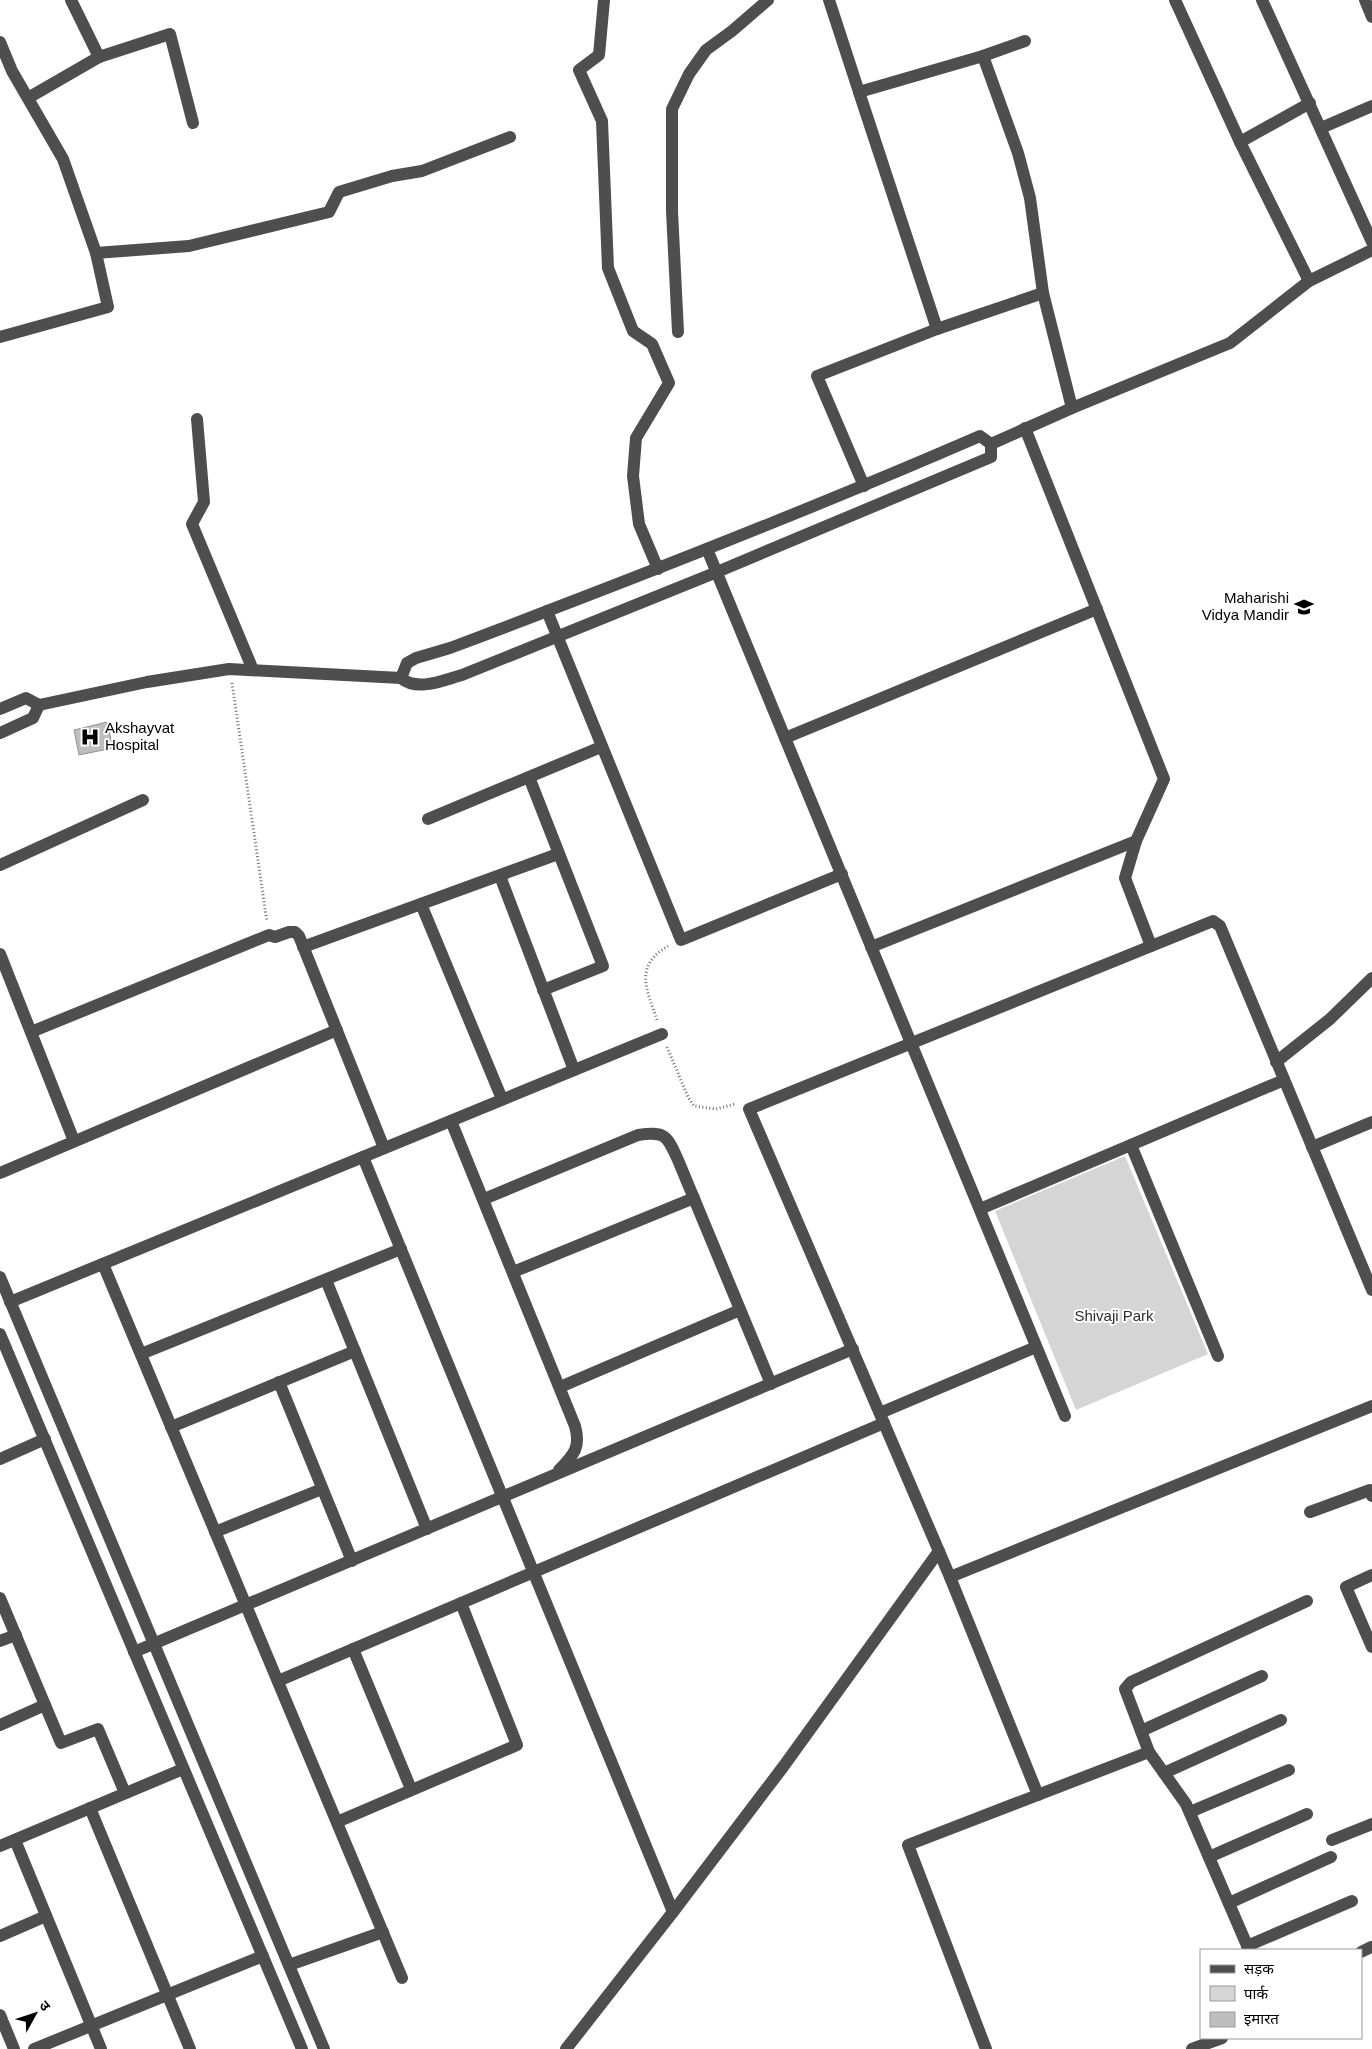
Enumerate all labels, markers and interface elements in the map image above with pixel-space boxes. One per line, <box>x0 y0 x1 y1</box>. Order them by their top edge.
place label: Maharishi Vidya Mandir <box>1202 589 1289 623</box>
school or university icon: Maharishi Vidya Mandir <box>1293 596 1315 618</box>
place label: Akshayvat Hospital <box>105 719 175 753</box>
hospital icon: Akshayvat Hospital <box>79 726 101 748</box>
park label: Shivaji Park <box>1074 1307 1154 1324</box>
legend <box>1200 1949 1362 2039</box>
text: सड़क <box>1244 1960 1274 1977</box>
text: पार्क <box>1244 1985 1268 2002</box>
north arrow <box>10 1989 60 2039</box>
text: उ <box>36 1997 54 2015</box>
text: इमारत <box>1244 2010 1279 2027</box>

